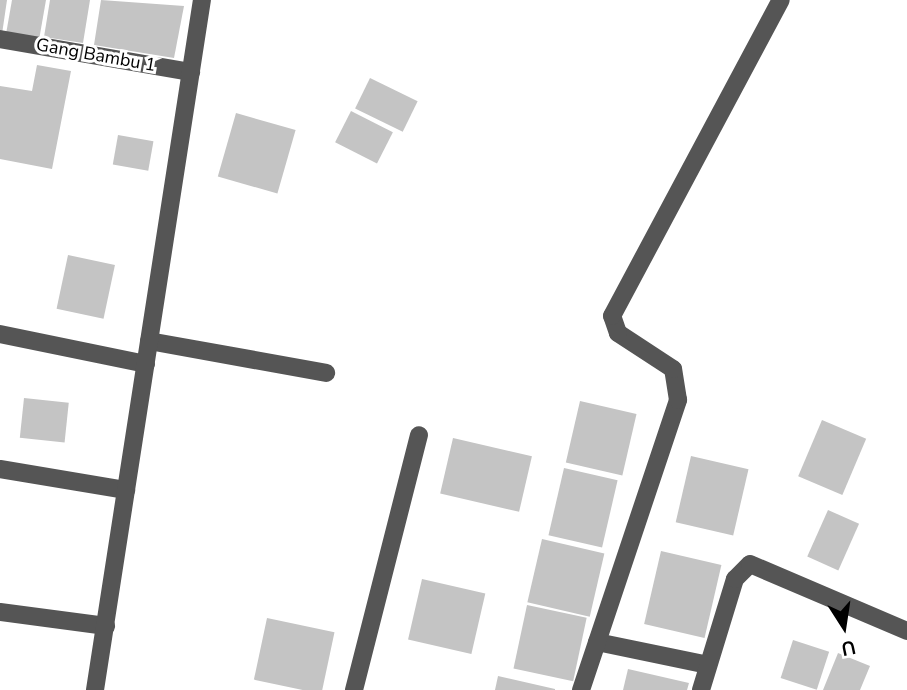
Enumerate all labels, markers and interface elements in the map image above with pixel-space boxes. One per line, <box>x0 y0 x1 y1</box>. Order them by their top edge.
street label: Gang Bambu 1 <box>34 34 158 76</box>
north arrow <box>809 592 879 662</box>
text: U <box>839 633 858 662</box>

